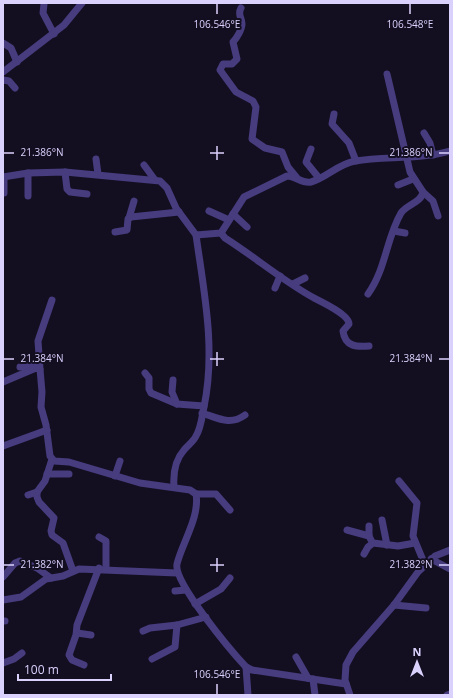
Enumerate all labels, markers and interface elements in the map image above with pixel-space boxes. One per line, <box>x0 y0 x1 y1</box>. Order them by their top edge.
text: 106.546°E <box>194 17 240 31</box>
text: 106.548°E <box>387 17 433 31</box>
text: 21.386°N <box>20 145 64 159</box>
text: 21.386°N <box>389 145 433 159</box>
text: 21.384°N <box>20 351 64 365</box>
text: 21.384°N <box>389 351 433 365</box>
text: 21.382°N <box>20 557 64 571</box>
text: 21.382°N <box>389 557 433 571</box>
north arrow <box>397 642 437 682</box>
text: N <box>413 644 421 659</box>
scale bar <box>18 656 111 682</box>
text: 100 m <box>24 661 59 678</box>
text: 106.546°E <box>194 667 240 681</box>

